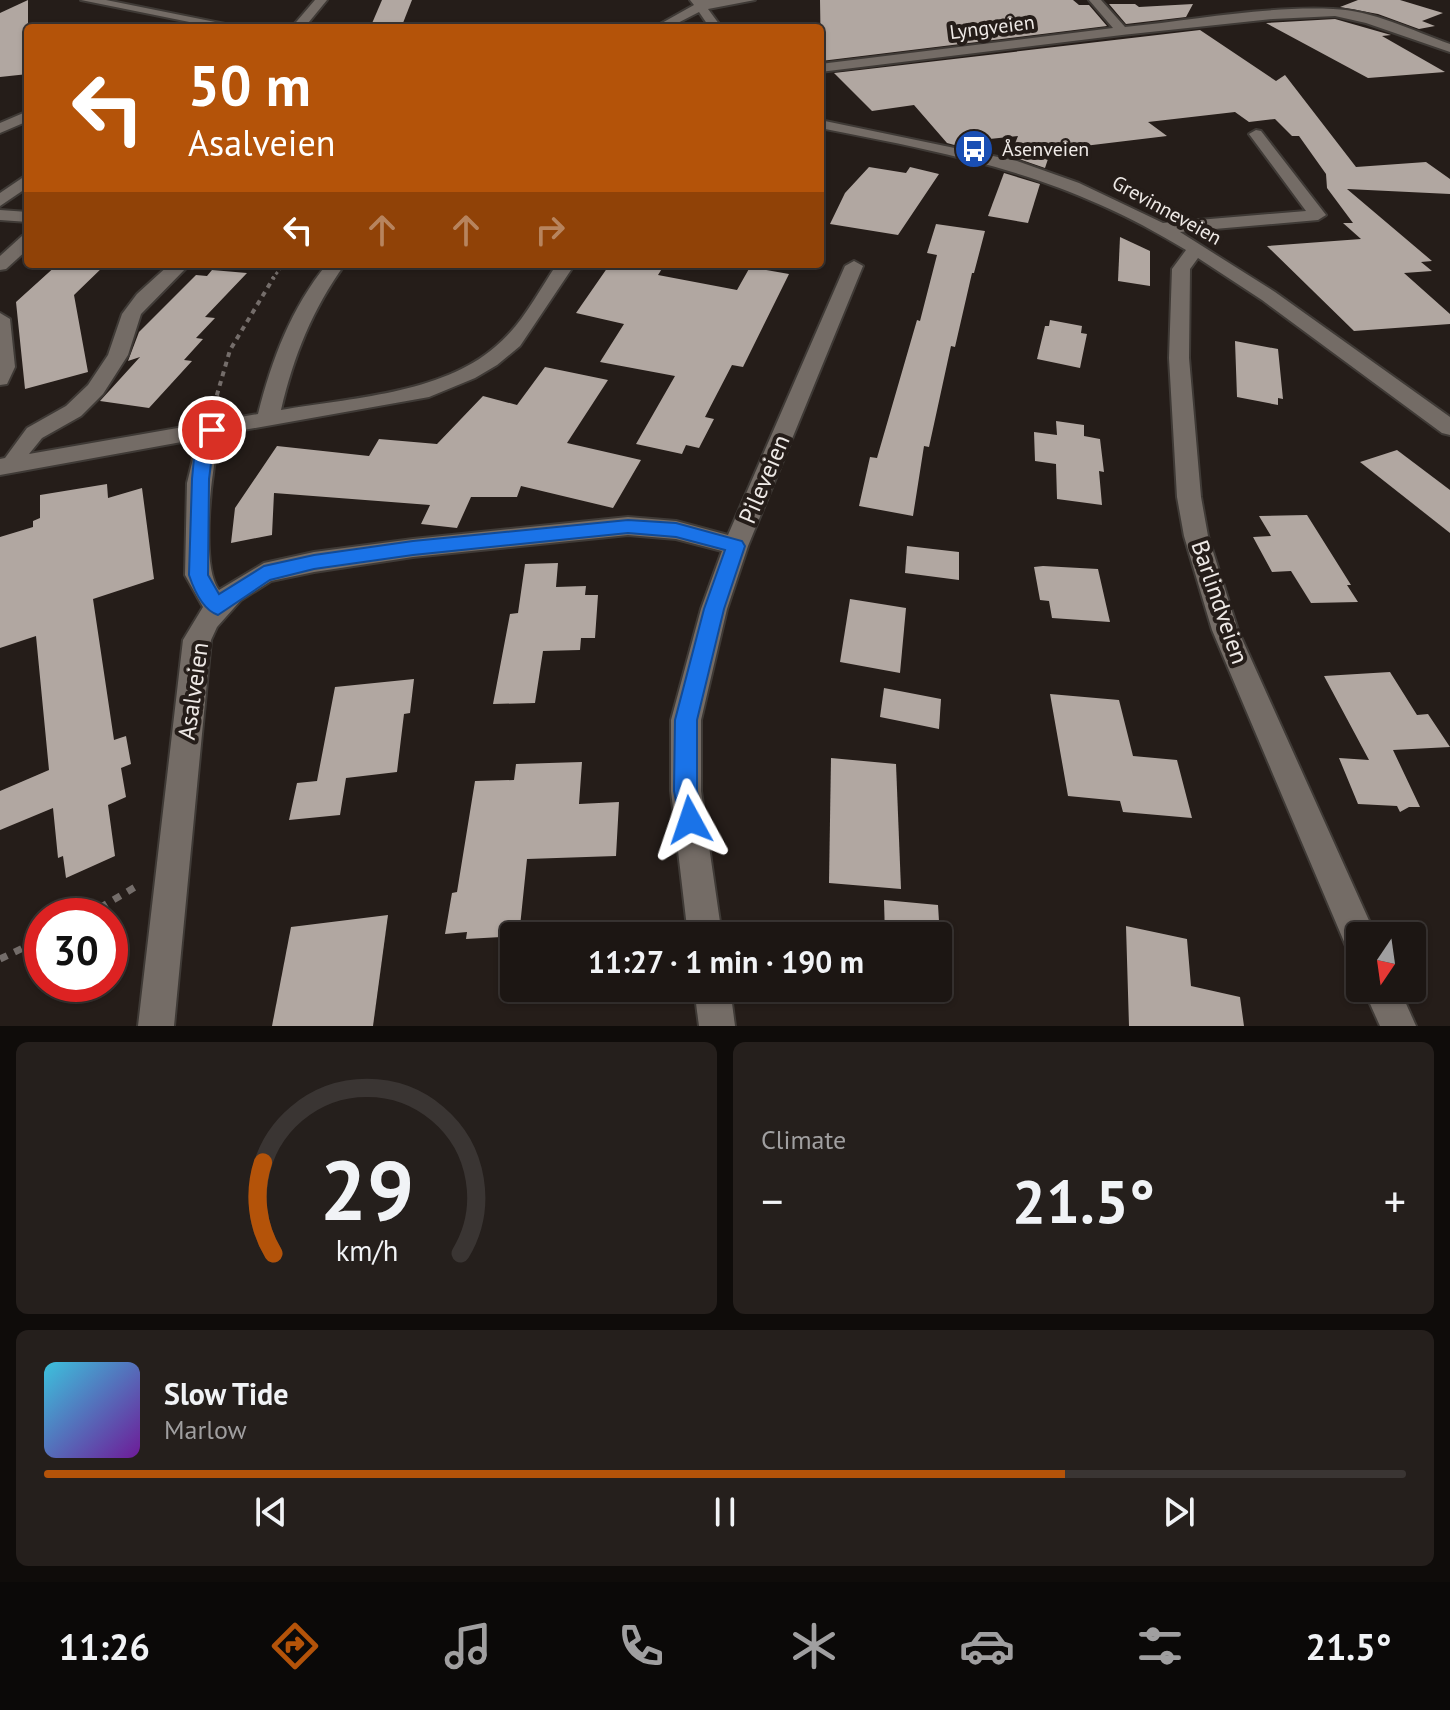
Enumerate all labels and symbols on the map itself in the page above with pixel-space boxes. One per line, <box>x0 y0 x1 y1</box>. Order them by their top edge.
street label: Lyngveien <box>948 9 1036 45</box>
bus stop icon: Åsenveien <box>953 128 995 170</box>
place label: Åsenveien <box>1002 136 1089 162</box>
street label: Grevinneveien <box>1108 169 1226 251</box>
pin <box>178 396 246 464</box>
street label: Pileveien <box>731 430 797 528</box>
street label: Barlindveien <box>1184 536 1256 668</box>
street label: Asalveien <box>171 640 215 742</box>
position arrow <box>648 778 732 862</box>
speed limit sign: 30 <box>24 898 128 1002</box>
north arrow <box>1346 922 1426 1002</box>

